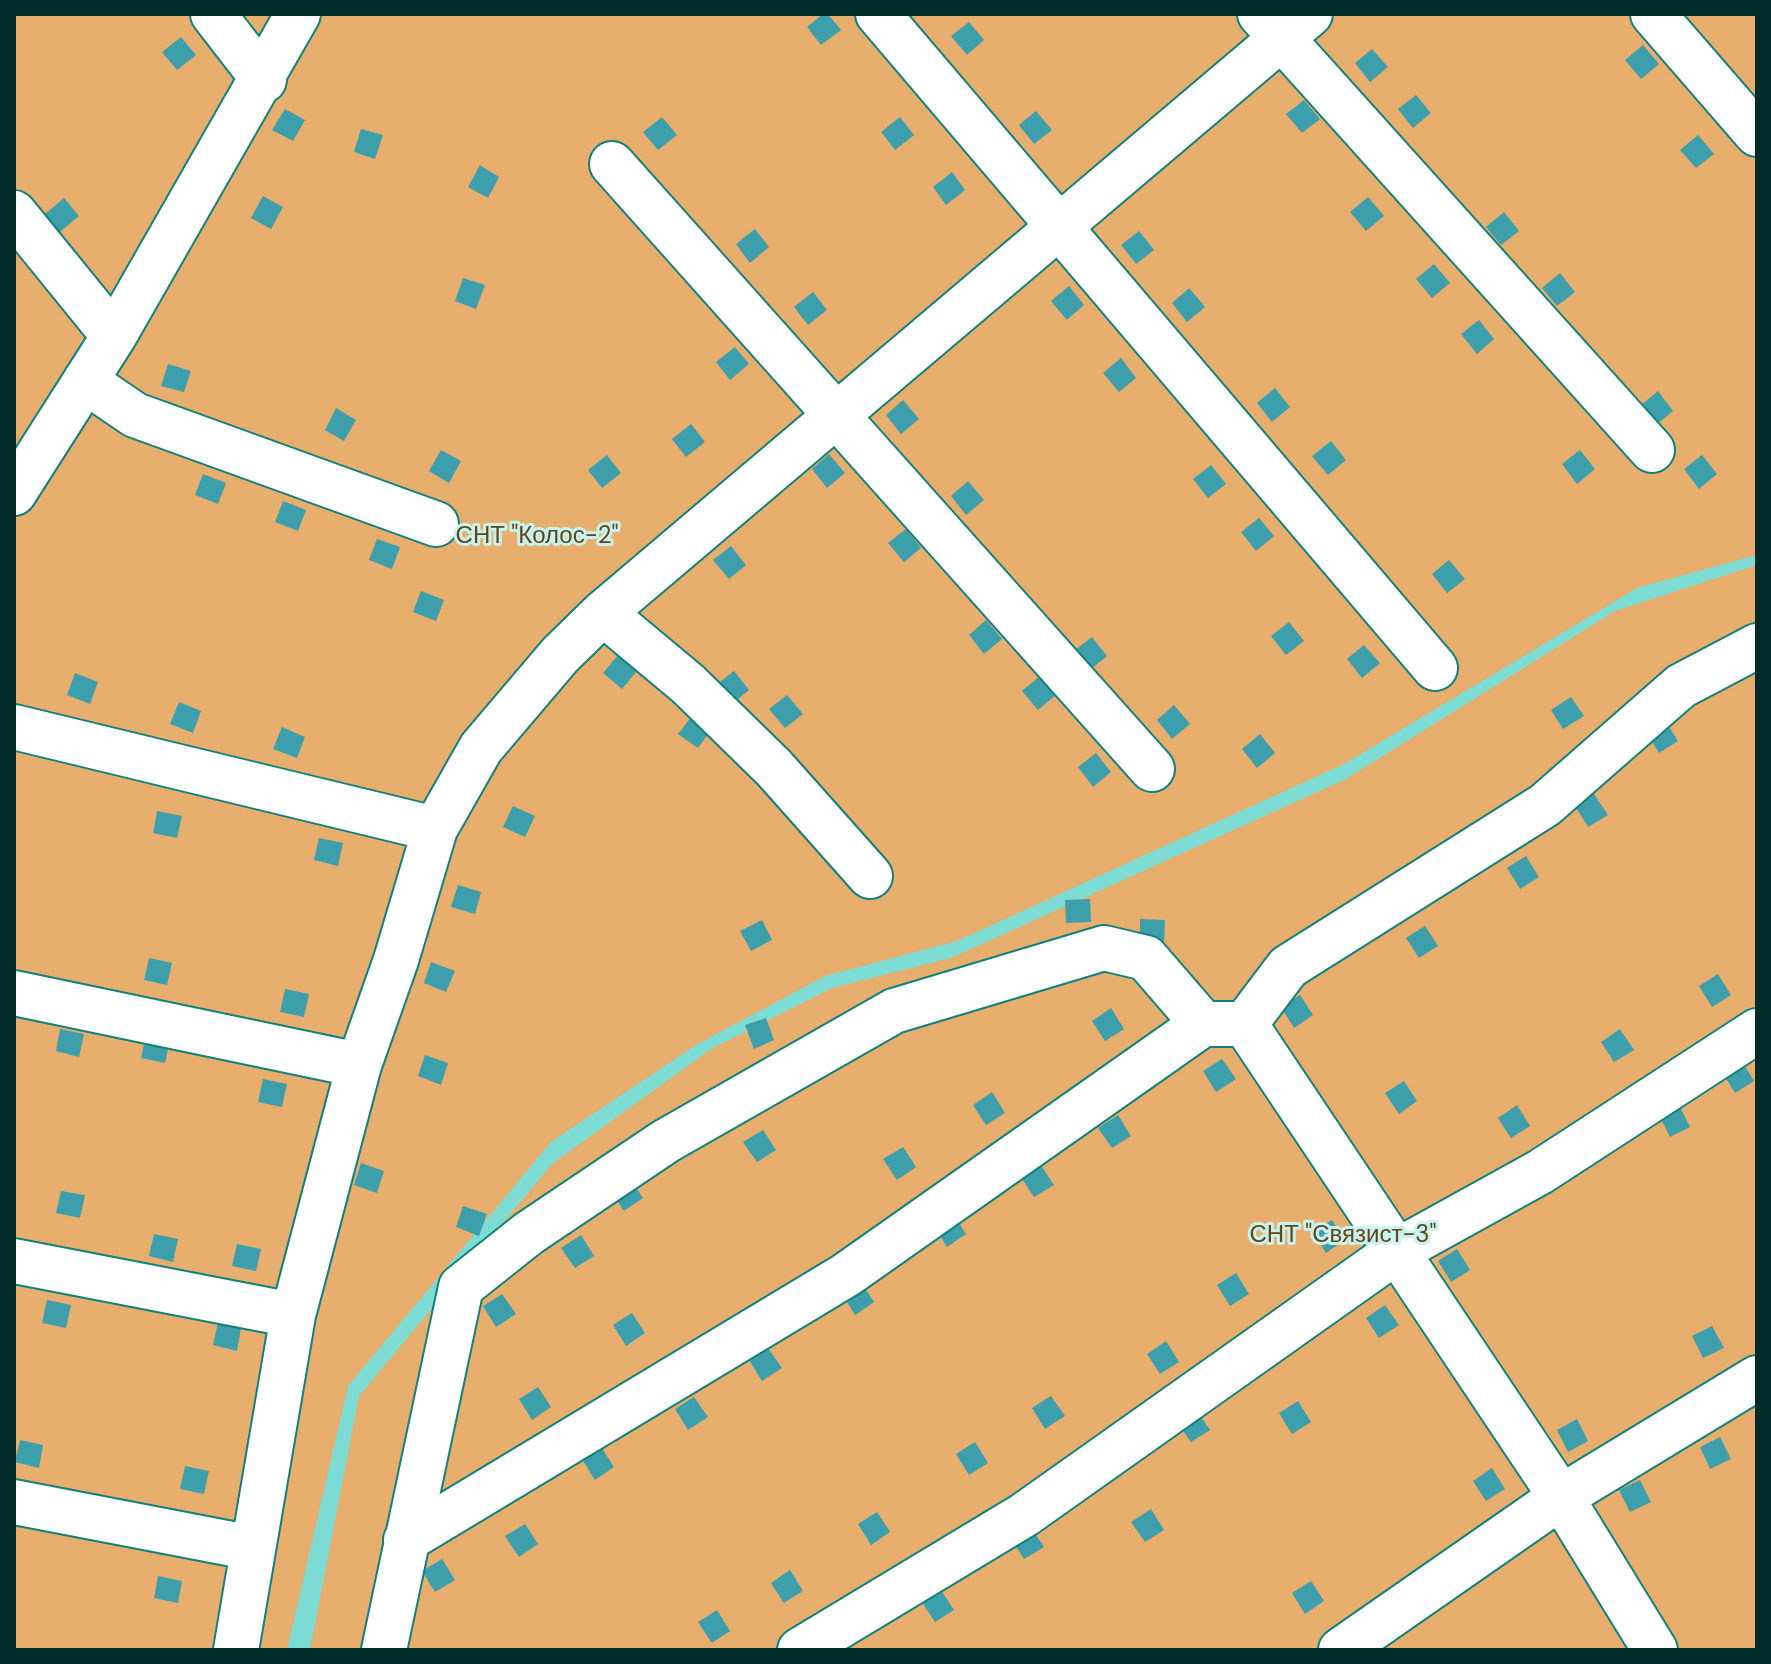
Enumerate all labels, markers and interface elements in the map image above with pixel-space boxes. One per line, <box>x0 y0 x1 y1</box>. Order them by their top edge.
park label: СНТ "Колос-2" <box>456 523 618 551</box>
park label: СНТ "Связист-3" <box>1249 1222 1437 1250</box>

